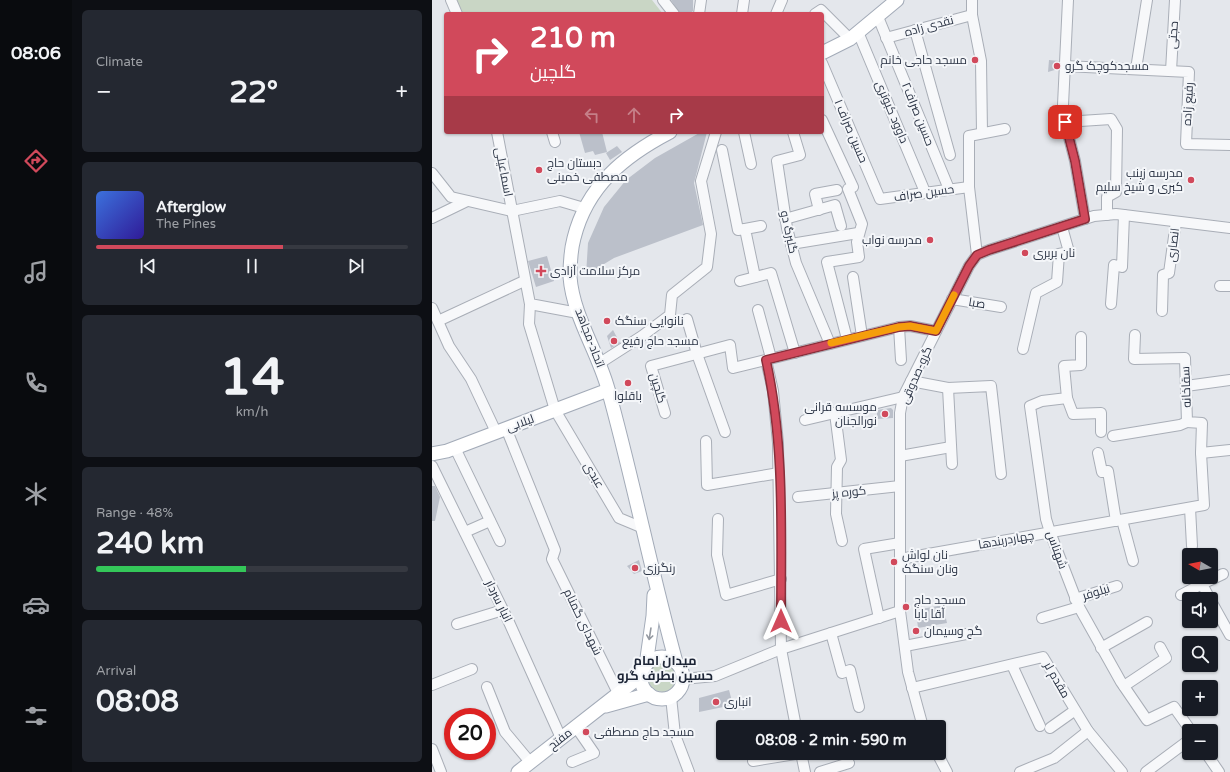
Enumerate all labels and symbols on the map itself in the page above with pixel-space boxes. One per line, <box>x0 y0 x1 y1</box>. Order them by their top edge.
street label: نقدی زاده <box>903 13 955 39</box>
street label: حجتی <box>1165 21 1181 49</box>
place label: مسجد حاجی خانم <box>880 53 967 68</box>
marker: مسجد حاجی خانم <box>970 55 980 65</box>
place label: مسجدکوچک گرو <box>1065 59 1149 75</box>
marker: مسجدکوچک گرو <box>1052 61 1062 71</box>
street label: داوود کبوتری <box>873 79 912 146</box>
street label: حسین صراف۲ <box>899 80 937 148</box>
street label: رفیع زاده <box>1180 82 1197 126</box>
street label: حسین صراف ۱ <box>831 97 871 165</box>
pin <box>1048 105 1082 139</box>
street label: اسماعیلی <box>492 146 516 198</box>
place label: دبستان حاج مصطفی خمینی <box>547 156 628 184</box>
marker: دبستان حاج مصطفی خمینی <box>534 165 544 175</box>
place label: مدرسه زینب کبری و شیخ سلیم <box>1096 166 1183 195</box>
marker: مدرسه زینب کبری و شیخ سلیم <box>1186 175 1196 185</box>
street label: حسین صراف <box>893 182 955 204</box>
street label: گلبرگ دو <box>778 209 800 255</box>
street label: انصاری <box>1164 227 1182 263</box>
place label: مدرسه نواب <box>862 233 922 247</box>
marker: مدرسه نواب <box>925 235 935 245</box>
place label: نان بربری <box>1033 246 1075 260</box>
marker: نان بربری <box>1020 248 1030 258</box>
place label: مرکز سلامت آزادی <box>550 264 640 278</box>
marker: مرکز سلامت آزادی <box>535 265 547 277</box>
street label: صبا <box>968 295 986 311</box>
street label: اتحاد-مجاهد <box>572 306 608 370</box>
place label: نانوایی سنگک <box>615 314 684 328</box>
marker: نانوایی سنگک <box>602 316 612 326</box>
place label: مسجد حاج رفیع <box>622 334 699 349</box>
marker: مسجد حاج رفیع <box>609 336 619 346</box>
street label: گرو-صدوقی <box>897 344 935 406</box>
street label: سقاخانه <box>1178 366 1194 408</box>
street label: گلچین <box>645 371 669 405</box>
marker: باقلوا <box>623 378 633 388</box>
place label: باقلوا <box>614 389 642 403</box>
place label: موسسه قرانی نورالجنان <box>804 400 877 428</box>
marker: موسسه قرانی نورالجنان <box>880 409 890 419</box>
street label: لیلابی <box>504 412 536 434</box>
street label: عبدی <box>581 459 607 491</box>
street label: کوره پز <box>830 483 867 503</box>
street label: چهاردربندها <box>977 528 1035 554</box>
street label: شهناس <box>1044 529 1070 571</box>
place label: نان لواش ونان سنگک <box>902 548 958 576</box>
north arrow <box>1182 548 1218 584</box>
marker: نان لواش ونان سنگک <box>889 557 899 567</box>
place label: رنگرزی <box>643 561 675 575</box>
marker: رنگرزی <box>630 563 640 573</box>
street label: انبار سردار <box>482 577 515 624</box>
street label: نیلوفر <box>1079 581 1112 603</box>
street label: شهدای گمنام <box>560 587 605 658</box>
place label: مسجد حاج آقا بابا <box>914 593 966 621</box>
position arrow <box>760 600 802 642</box>
marker: مسجد حاج آقا بابا <box>901 602 911 612</box>
place label: گچ وسیمان <box>924 624 982 639</box>
marker: گچ وسیمان <box>911 626 921 636</box>
one-way arrow <box>646 628 654 641</box>
district label: میدان امام حسین بطرف گرو <box>617 653 713 684</box>
street label: مقدم لر <box>1040 659 1073 701</box>
place label: انباری <box>724 695 751 709</box>
marker: انباری <box>711 697 721 707</box>
speed limit sign: 20 <box>444 708 496 760</box>
street label: مفتح <box>545 725 575 753</box>
place label: مسجد حاج مصطفی <box>594 725 694 740</box>
marker: مسجد حاج مصطفی <box>581 727 591 737</box>

